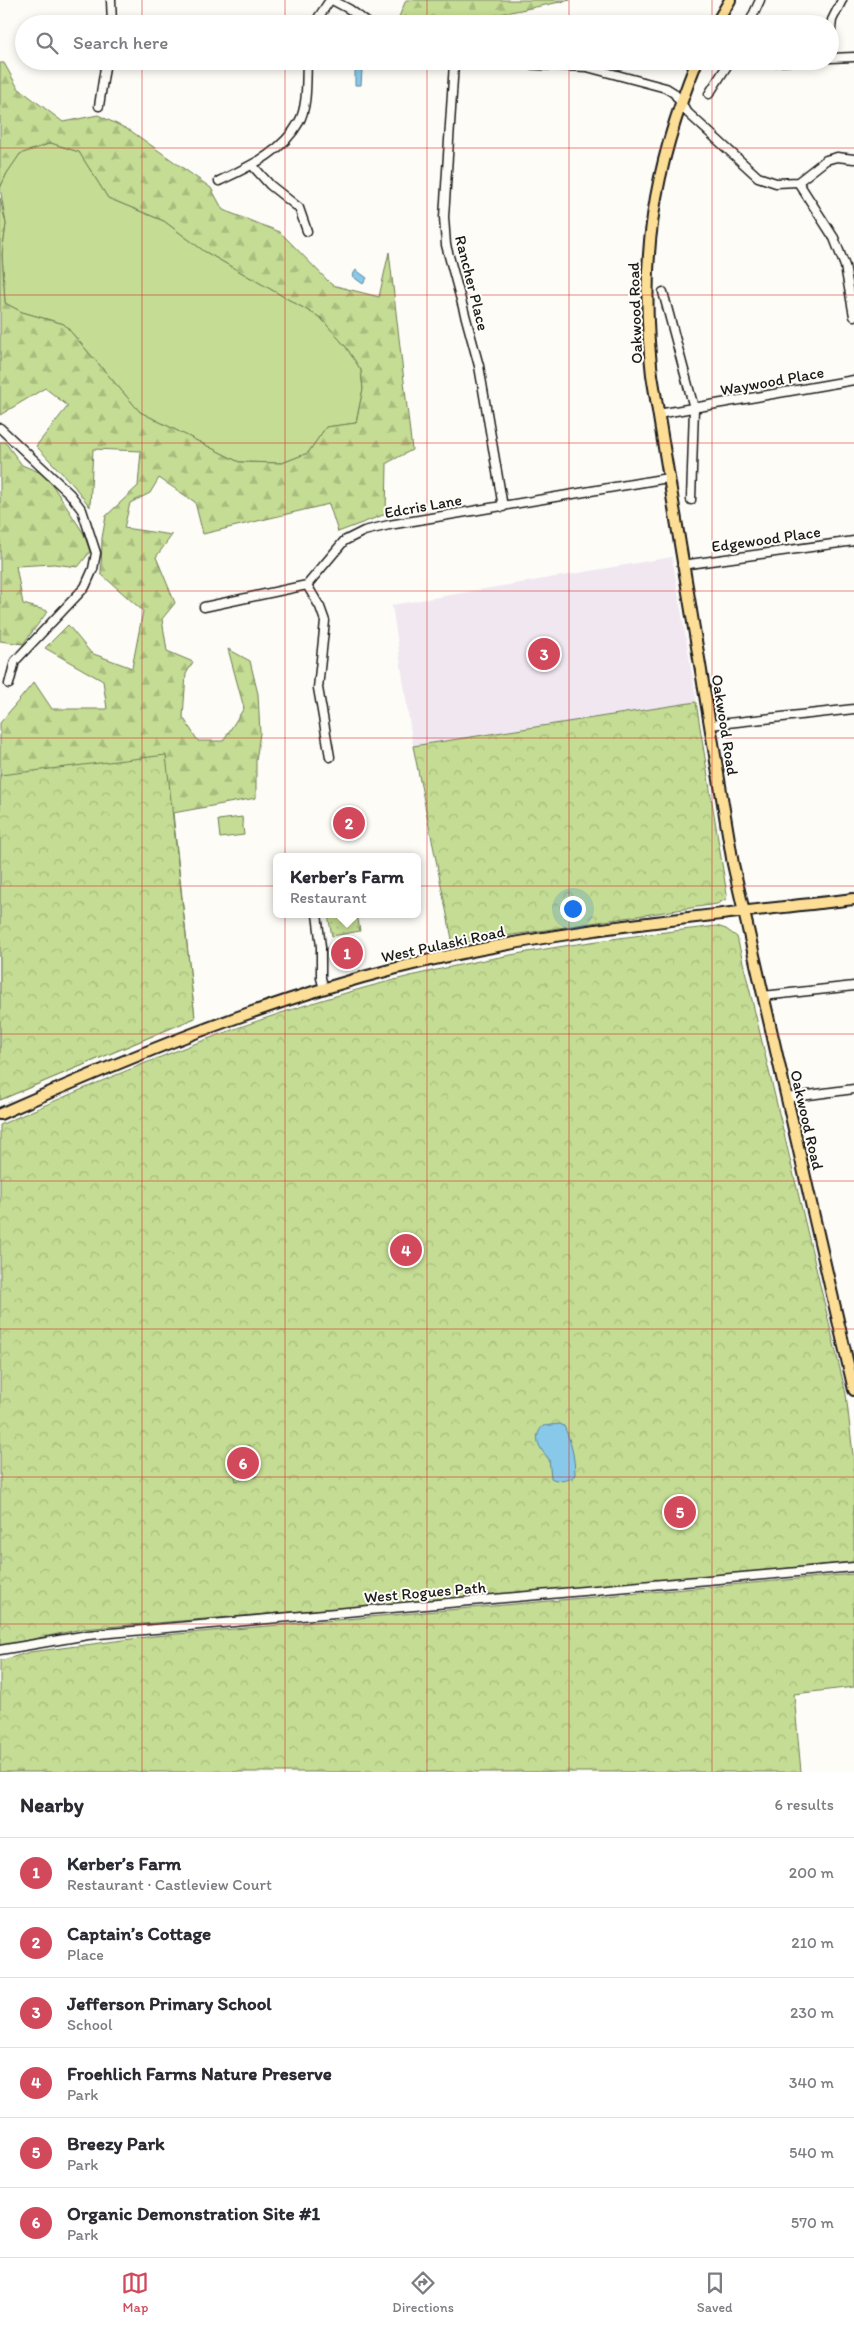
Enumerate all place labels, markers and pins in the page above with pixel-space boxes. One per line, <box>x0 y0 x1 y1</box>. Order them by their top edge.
pin: 3 <box>528 635 560 673</box>
pin: 2 <box>333 804 365 842</box>
pin: 1 <box>331 934 363 972</box>
pin: 4 <box>390 1231 422 1269</box>
pin: 6 <box>227 1444 259 1482</box>
pin: 5 <box>664 1493 696 1531</box>

